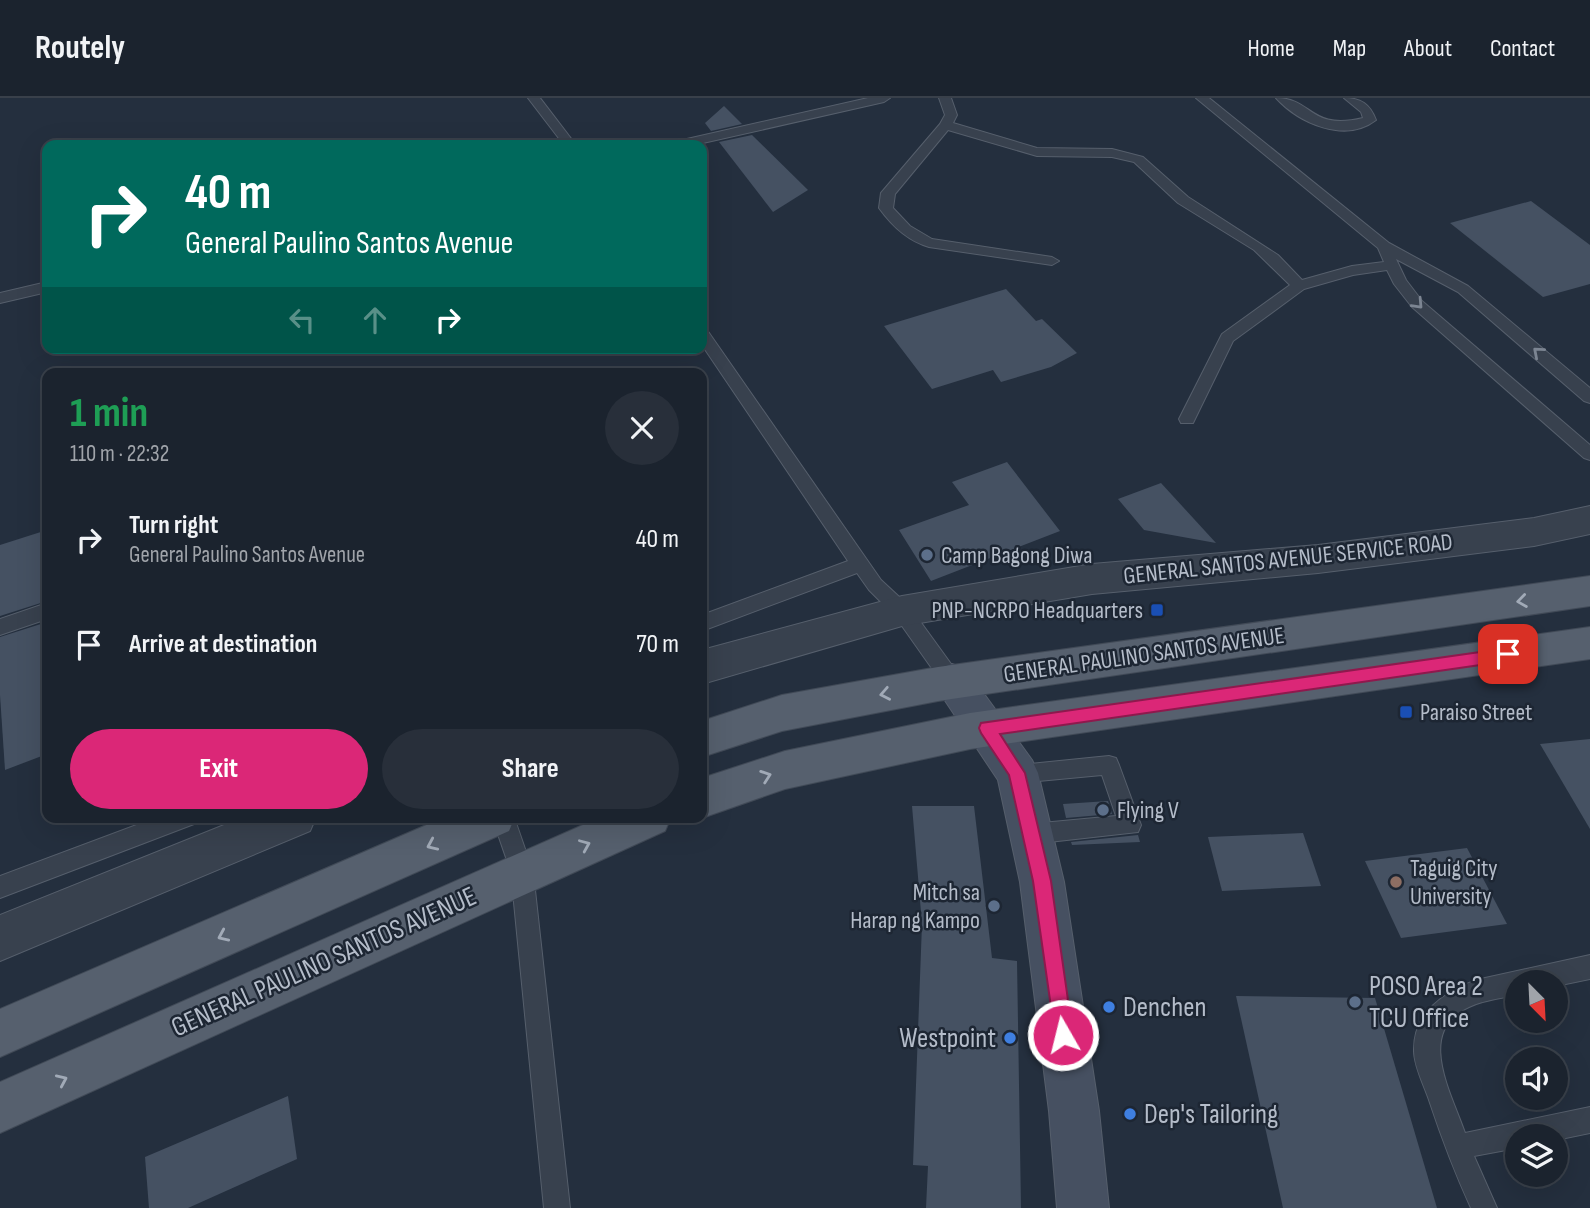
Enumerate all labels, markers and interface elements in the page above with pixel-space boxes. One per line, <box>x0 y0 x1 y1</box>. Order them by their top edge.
text: Routely <box>35 28 125 68</box>
text: Home <box>1247 34 1295 63</box>
text: Map <box>1333 34 1366 63</box>
text: About <box>1404 34 1452 63</box>
text: Contact <box>1490 34 1555 63</box>
text: 40 m <box>185 164 271 223</box>
icon: right <box>70 168 161 259</box>
text: General Paulino Santos Avenue <box>185 224 513 263</box>
one-way arrow <box>1409 296 1422 309</box>
icon: left <box>283 301 321 339</box>
icon: ahead <box>356 301 394 339</box>
icon: right <box>429 301 467 339</box>
one-way arrow <box>1533 348 1546 360</box>
text: 1 min <box>70 388 148 439</box>
button: close <box>605 391 679 465</box>
text: 110 m · 22:32 <box>70 440 169 468</box>
text: Turn right <box>129 510 218 541</box>
icon: right <box>70 521 108 559</box>
text: 40 m <box>636 524 679 555</box>
street label: GENERAL SANTOS AVENUE SERVICE ROAD <box>1122 527 1454 591</box>
text: General Paulino Santos Avenue <box>129 541 365 569</box>
place label: Camp Bagong Diwa <box>941 541 1092 570</box>
marker: Camp Bagong Diwa <box>919 547 935 563</box>
one-way arrow <box>1517 593 1528 608</box>
place label: PNP-NCRPO Headquarters <box>931 596 1143 625</box>
marker: PNP-NCRPO Headquarters <box>1149 602 1165 618</box>
street label: GENERAL PAULINO SANTOS AVENUE <box>1002 621 1286 689</box>
pin <box>1478 624 1538 684</box>
icon: arrive <box>70 626 108 664</box>
text: Arrive at destination <box>129 629 317 660</box>
text: 70 m <box>636 629 679 660</box>
icon: arrive <box>1489 635 1527 673</box>
one-way arrow <box>879 685 891 700</box>
place label: Paraiso Street <box>1420 698 1532 727</box>
marker: Paraiso Street <box>1398 704 1414 720</box>
button: Exit <box>70 729 368 809</box>
button: Share <box>382 729 679 809</box>
one-way arrow <box>760 770 772 785</box>
place label: Flying V <box>1117 796 1179 825</box>
marker: Flying V <box>1095 802 1111 818</box>
one-way arrow <box>427 837 439 851</box>
one-way arrow <box>578 839 590 853</box>
place label: Taguig City University <box>1410 854 1498 911</box>
marker: Taguig City University <box>1388 874 1404 890</box>
place label: Mitch sa Harap ng Kampo <box>850 878 980 935</box>
street label: GENERAL PAULINO SANTOS AVENUE <box>166 880 482 1044</box>
marker: Mitch sa Harap ng Kampo <box>986 898 1002 914</box>
one-way arrow <box>218 928 231 942</box>
place label: POSO Area 2 TCU Office <box>1369 970 1483 1035</box>
north arrow <box>1505 970 1568 1032</box>
map controls <box>1505 970 1568 1187</box>
place label: Denchen <box>1123 991 1206 1024</box>
marker: POSO Area 2 TCU Office <box>1347 994 1363 1010</box>
position arrow <box>1026 998 1100 1072</box>
marker: Denchen <box>1101 999 1117 1015</box>
place label: Westpoint <box>899 1022 996 1055</box>
marker: Westpoint <box>1002 1030 1018 1046</box>
button: sound <box>1505 1047 1568 1110</box>
one-way arrow <box>55 1074 67 1088</box>
place label: Dep's Tailoring <box>1144 1098 1278 1131</box>
marker: Dep's Tailoring <box>1122 1106 1138 1122</box>
button: layers <box>1505 1124 1568 1187</box>

